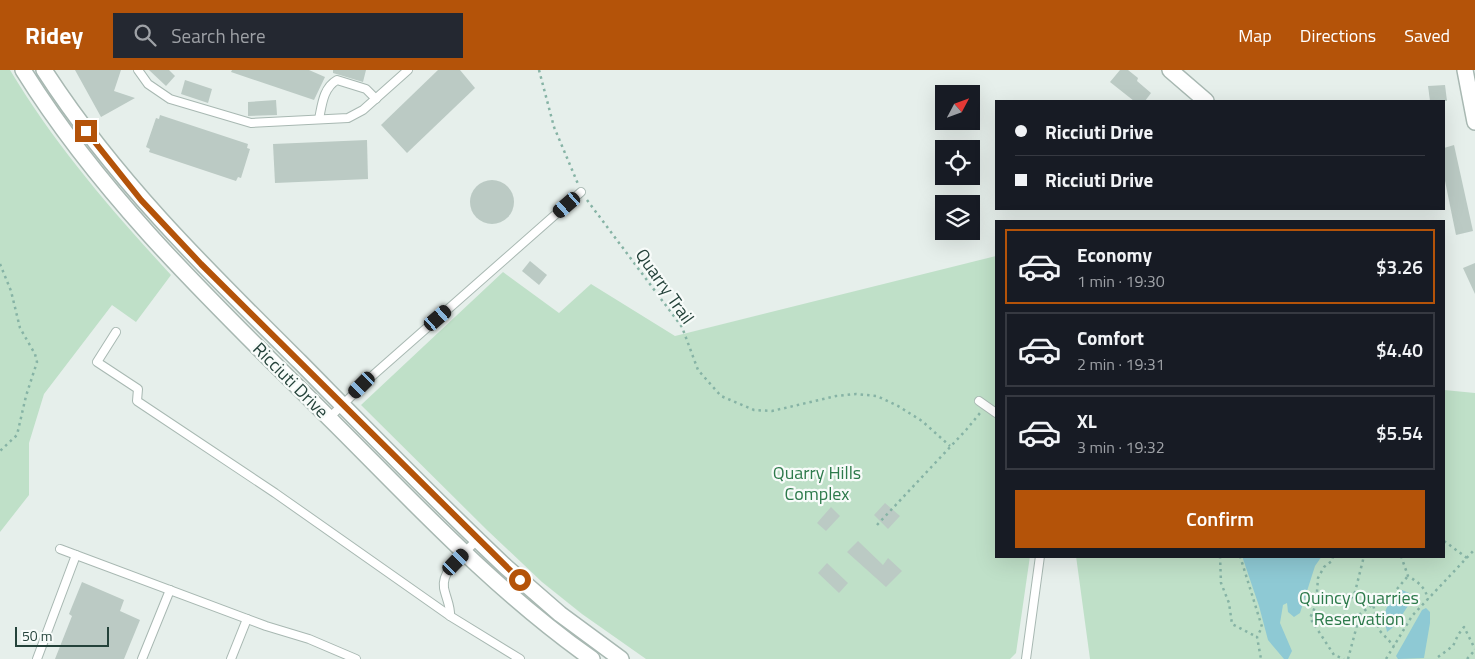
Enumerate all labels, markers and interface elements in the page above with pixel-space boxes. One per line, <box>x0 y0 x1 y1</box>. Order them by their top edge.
search box <box>113 13 463 58</box>
text: Ridey <box>25 17 83 53</box>
icon: search <box>131 21 159 49</box>
text: Search here <box>171 21 266 50</box>
text: Map <box>1238 22 1272 49</box>
text: Directions <box>1300 22 1376 49</box>
text: Saved <box>1404 22 1450 49</box>
north arrow <box>935 85 980 130</box>
map controls <box>935 85 980 240</box>
text: Ricciuti Drive <box>1045 117 1153 146</box>
route end <box>75 120 97 142</box>
button: locate <box>935 140 980 185</box>
text: Ricciuti Drive <box>1045 165 1153 194</box>
car <box>550 189 583 221</box>
button: layers <box>935 195 980 240</box>
text: Economy <box>1077 240 1152 269</box>
street label: Quarry Trail <box>629 243 701 329</box>
icon: car <box>1017 244 1062 289</box>
text: $3.26 <box>1376 252 1423 281</box>
text: 1 min · 19:30 <box>1077 269 1165 293</box>
car <box>421 302 454 334</box>
text: Comfort <box>1077 323 1144 352</box>
icon: car <box>1017 327 1062 372</box>
text: $4.40 <box>1376 335 1423 364</box>
street label: Ricciuti Drive <box>247 336 335 424</box>
text: 2 min · 19:31 <box>1077 352 1165 376</box>
car <box>346 369 377 401</box>
text: XL <box>1077 406 1097 435</box>
icon: car <box>1017 410 1062 455</box>
text: $5.54 <box>1376 418 1423 447</box>
text: 3 min · 19:32 <box>1077 435 1165 459</box>
park label: Quarry Hills Complex <box>773 459 861 507</box>
button: Confirm <box>1015 490 1425 548</box>
car <box>440 546 471 578</box>
route start <box>509 569 531 591</box>
park label: Quincy Quarries Reservation <box>1299 584 1419 632</box>
scale bar <box>15 624 109 647</box>
text: 50 m <box>22 625 52 646</box>

